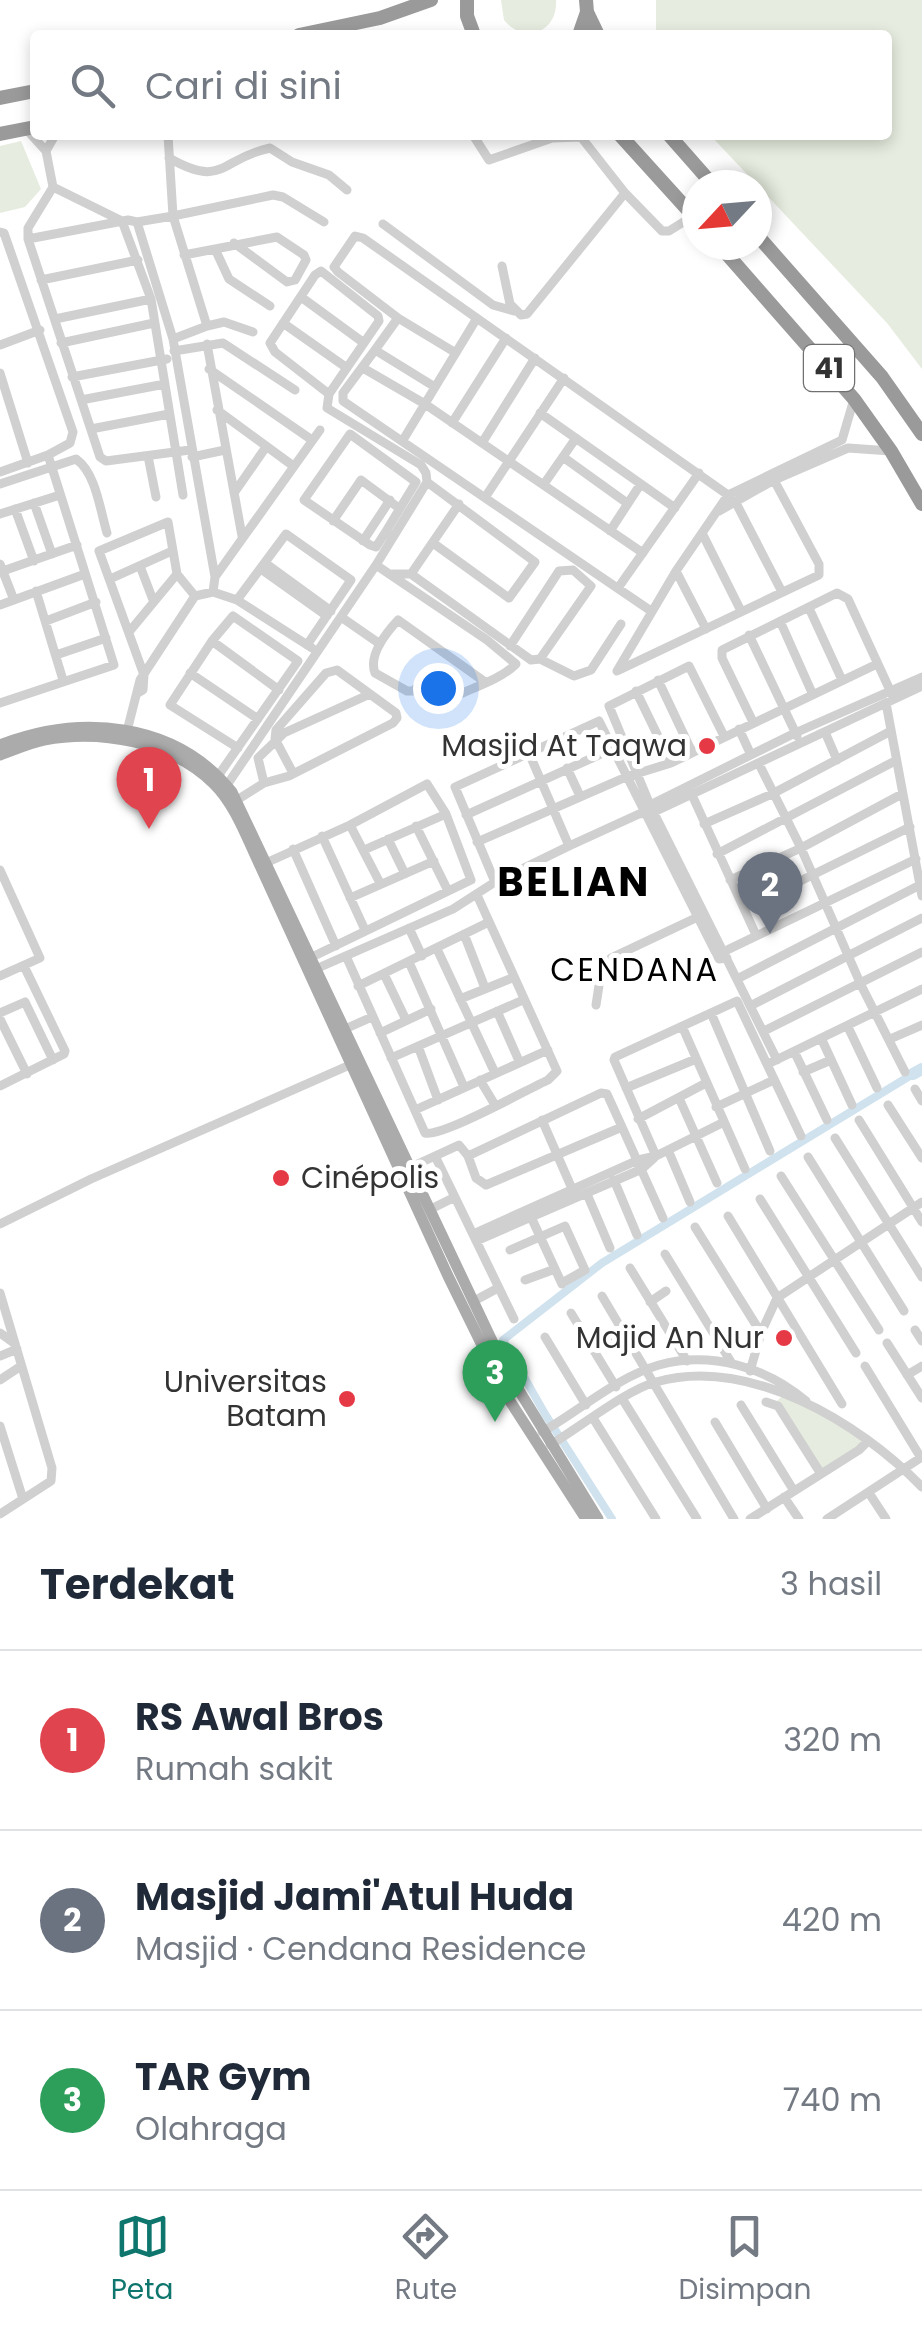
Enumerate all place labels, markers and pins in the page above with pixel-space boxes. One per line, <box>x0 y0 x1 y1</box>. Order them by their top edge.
place label: Masjid At Taqwa <box>441 724 687 767</box>
marker: Masjid At Taqwa <box>696 735 718 757</box>
pin: 1 <box>116 746 182 829</box>
pin: 2 <box>738 852 802 934</box>
place label: Cinépolis <box>301 1156 439 1199</box>
marker: Cinépolis <box>270 1167 292 1189</box>
place label: Majid An Nur <box>576 1316 764 1359</box>
marker: Majid An Nur <box>773 1327 795 1349</box>
pin: 3 <box>462 1340 528 1422</box>
place label: Universitas Batam <box>164 1360 327 1437</box>
marker: Universitas Batam <box>336 1388 358 1410</box>

